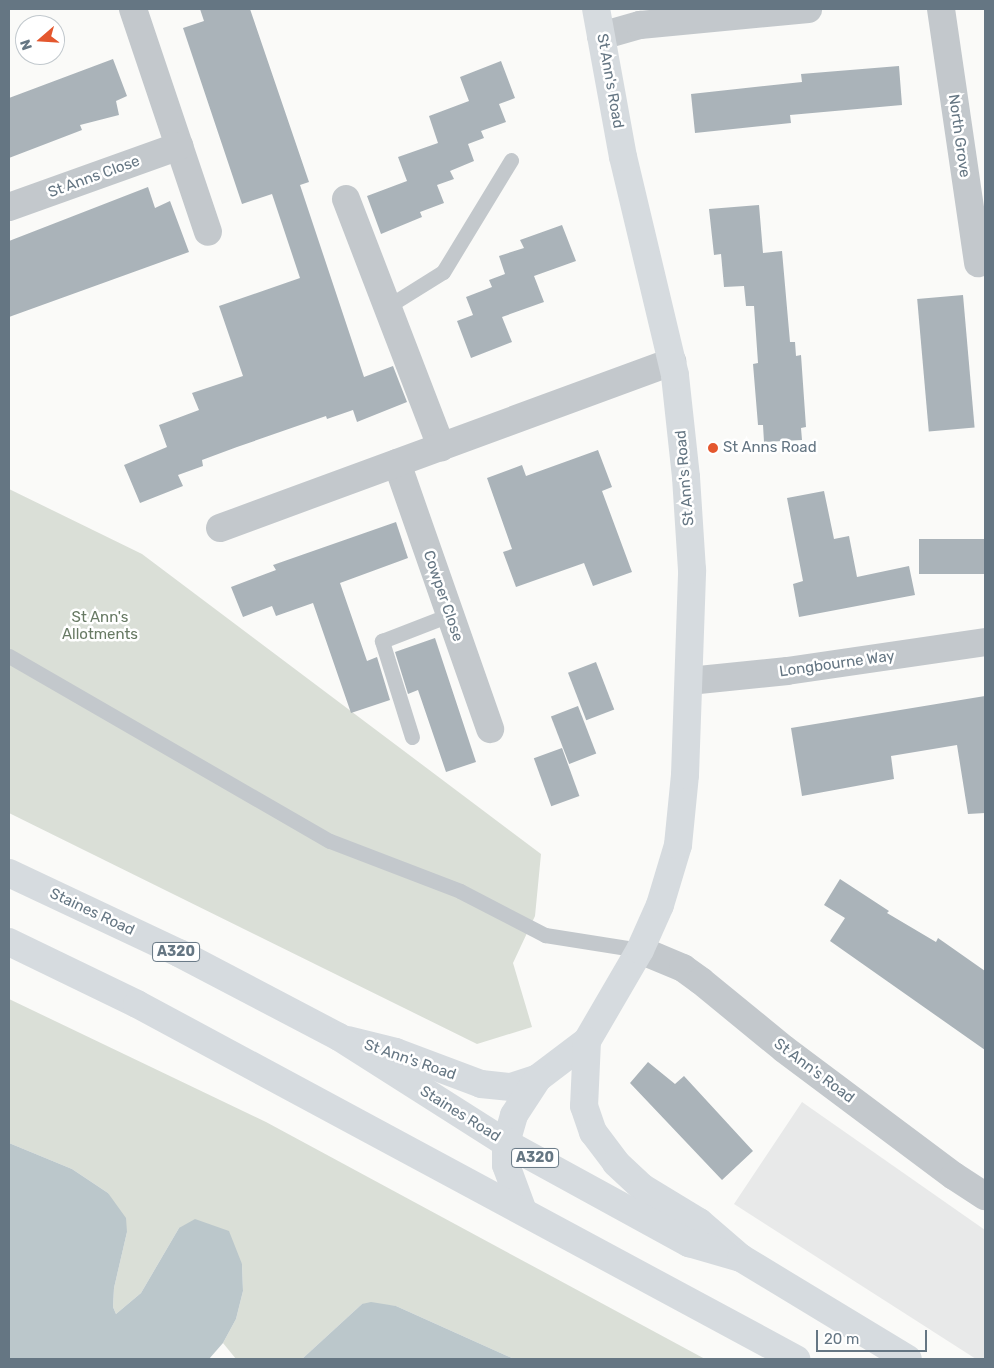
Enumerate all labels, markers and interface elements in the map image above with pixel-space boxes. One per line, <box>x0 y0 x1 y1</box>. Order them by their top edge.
north arrow <box>15 15 65 65</box>
street label: St Ann's Road <box>593 32 627 130</box>
text: N <box>17 37 36 52</box>
street label: North Grove <box>944 93 974 179</box>
street label: St Anns Close <box>45 152 143 202</box>
street label: St Ann's Road <box>672 429 698 527</box>
place label: St Anns Road <box>723 439 817 457</box>
marker: St Anns Road <box>707 442 719 454</box>
street label: Cowper Close <box>419 548 467 644</box>
park label: St Ann's Allotments <box>62 608 138 643</box>
street label: Longbourne Way <box>778 647 896 681</box>
street label: Staines Road <box>47 885 137 939</box>
road number: A320 <box>151 940 201 964</box>
street label: St Ann's Road <box>770 1035 858 1107</box>
street label: St Ann's Road <box>361 1036 459 1084</box>
street label: Staines Road <box>416 1082 504 1146</box>
road number: A320 <box>510 1146 560 1170</box>
scale bar <box>819 1320 930 1352</box>
text: 20 m <box>824 1330 859 1348</box>

